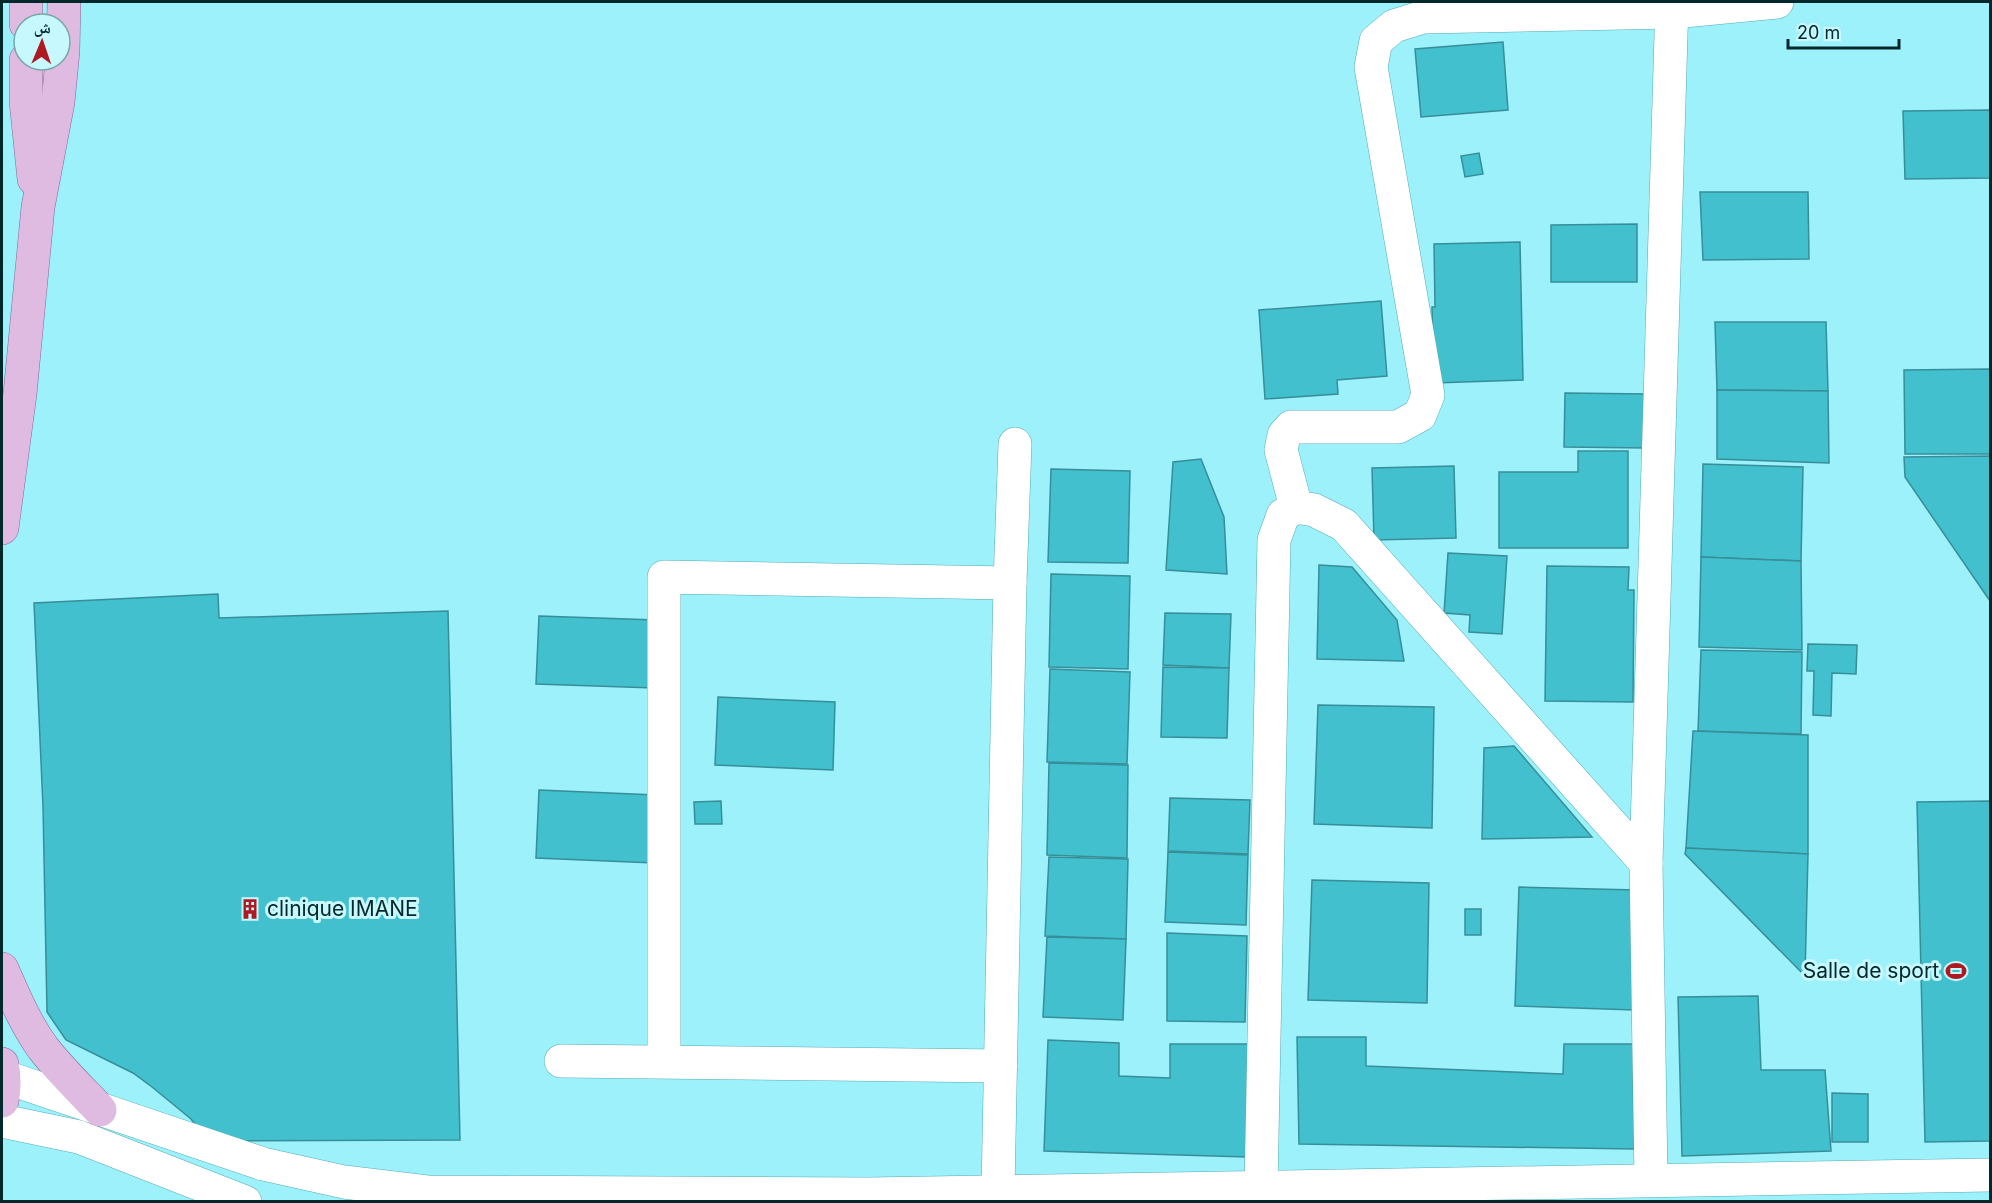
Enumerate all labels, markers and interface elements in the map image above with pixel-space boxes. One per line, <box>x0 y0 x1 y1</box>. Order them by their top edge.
north arrow <box>12 12 72 72</box>
scale bar <box>1788 12 1899 50</box>
text: ش <box>34 17 51 37</box>
text: 20 m <box>1797 22 1840 43</box>
place label: clinique IMANE <box>267 896 418 921</box>
building icon: clinique IMANE <box>238 897 262 921</box>
place label: Salle de sport <box>1803 958 1939 983</box>
sports icon: Salle de sport <box>1944 959 1968 983</box>

